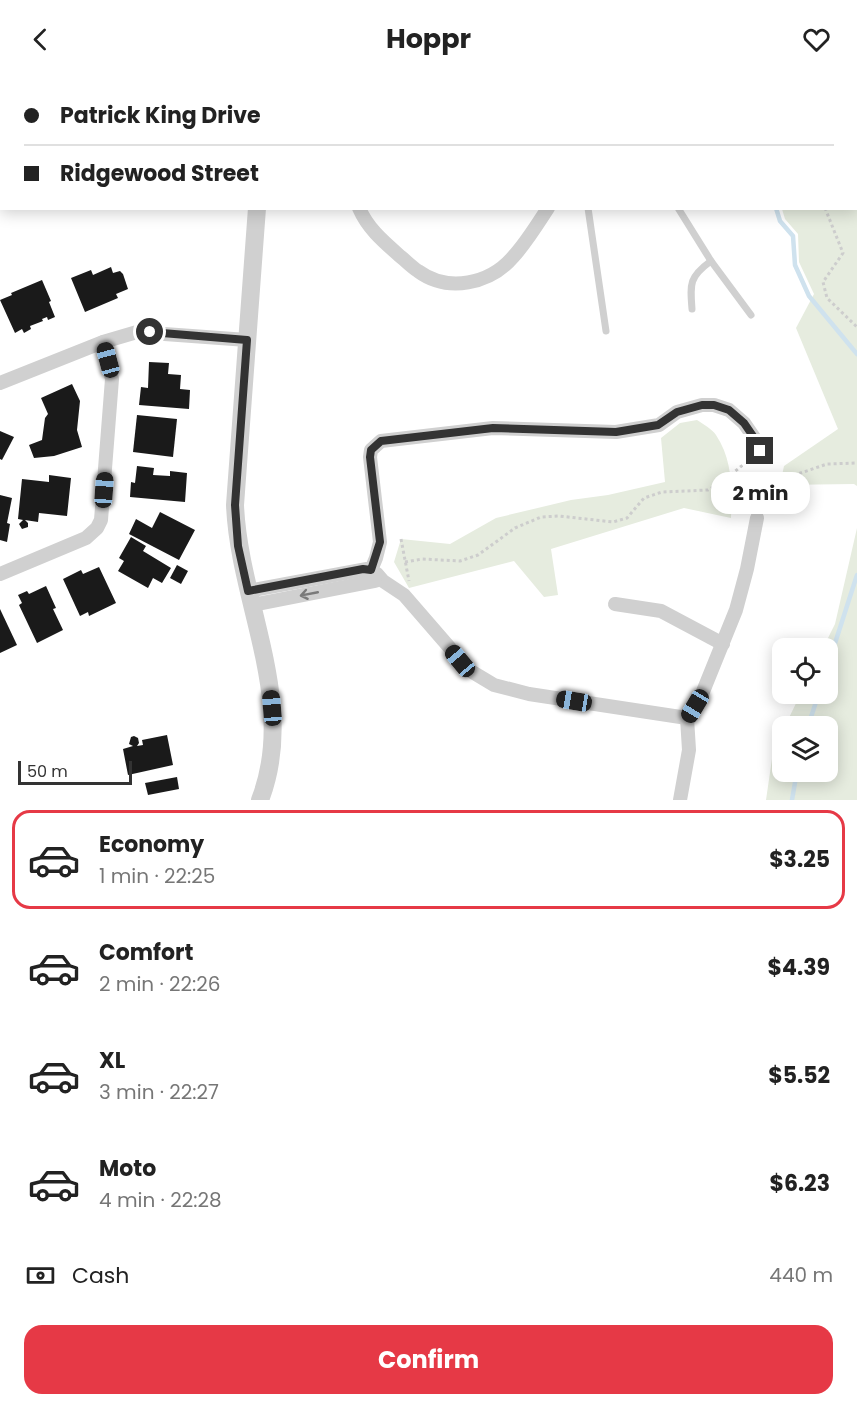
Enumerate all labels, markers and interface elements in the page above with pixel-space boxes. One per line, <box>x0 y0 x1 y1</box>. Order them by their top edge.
text: Hoppr <box>386 20 471 57</box>
icon: back <box>24 23 57 56</box>
icon: heart <box>800 23 833 56</box>
text: Patrick King Drive <box>60 100 261 131</box>
text: Ridgewood Street <box>60 158 259 189</box>
route start <box>136 318 163 345</box>
car <box>95 340 121 380</box>
route end <box>746 437 773 464</box>
car <box>94 471 114 509</box>
callout: 2 min <box>710 472 810 514</box>
text: 2 min <box>732 479 789 507</box>
one-way arrow <box>300 589 319 600</box>
map controls <box>772 638 838 782</box>
button: locate <box>772 638 838 704</box>
car <box>442 641 478 681</box>
car <box>678 686 712 726</box>
car <box>261 689 283 727</box>
car <box>555 689 593 713</box>
button: layers <box>772 716 838 782</box>
scale bar <box>18 758 132 786</box>
text: 50 m <box>27 760 68 783</box>
text: Economy <box>99 829 204 860</box>
icon: car <box>27 833 81 887</box>
text: $3.25 <box>769 844 830 875</box>
text: 1 min · 22:25 <box>99 862 215 890</box>
text: Comfort <box>99 937 193 968</box>
icon: car <box>27 941 81 995</box>
text: $4.39 <box>768 952 830 983</box>
text: 2 min · 22:26 <box>99 970 221 998</box>
text: XL <box>99 1045 125 1076</box>
icon: car <box>27 1049 81 1103</box>
text: $5.52 <box>768 1060 830 1091</box>
text: 3 min · 22:27 <box>99 1078 219 1106</box>
text: Moto <box>99 1153 156 1184</box>
icon: car <box>27 1157 81 1211</box>
text: $6.23 <box>769 1168 830 1199</box>
text: 4 min · 22:28 <box>99 1186 222 1214</box>
icon: cash <box>24 1259 57 1292</box>
text: Cash <box>72 1260 129 1291</box>
text: 440 m <box>769 1261 833 1289</box>
button: Confirm <box>24 1325 833 1394</box>

